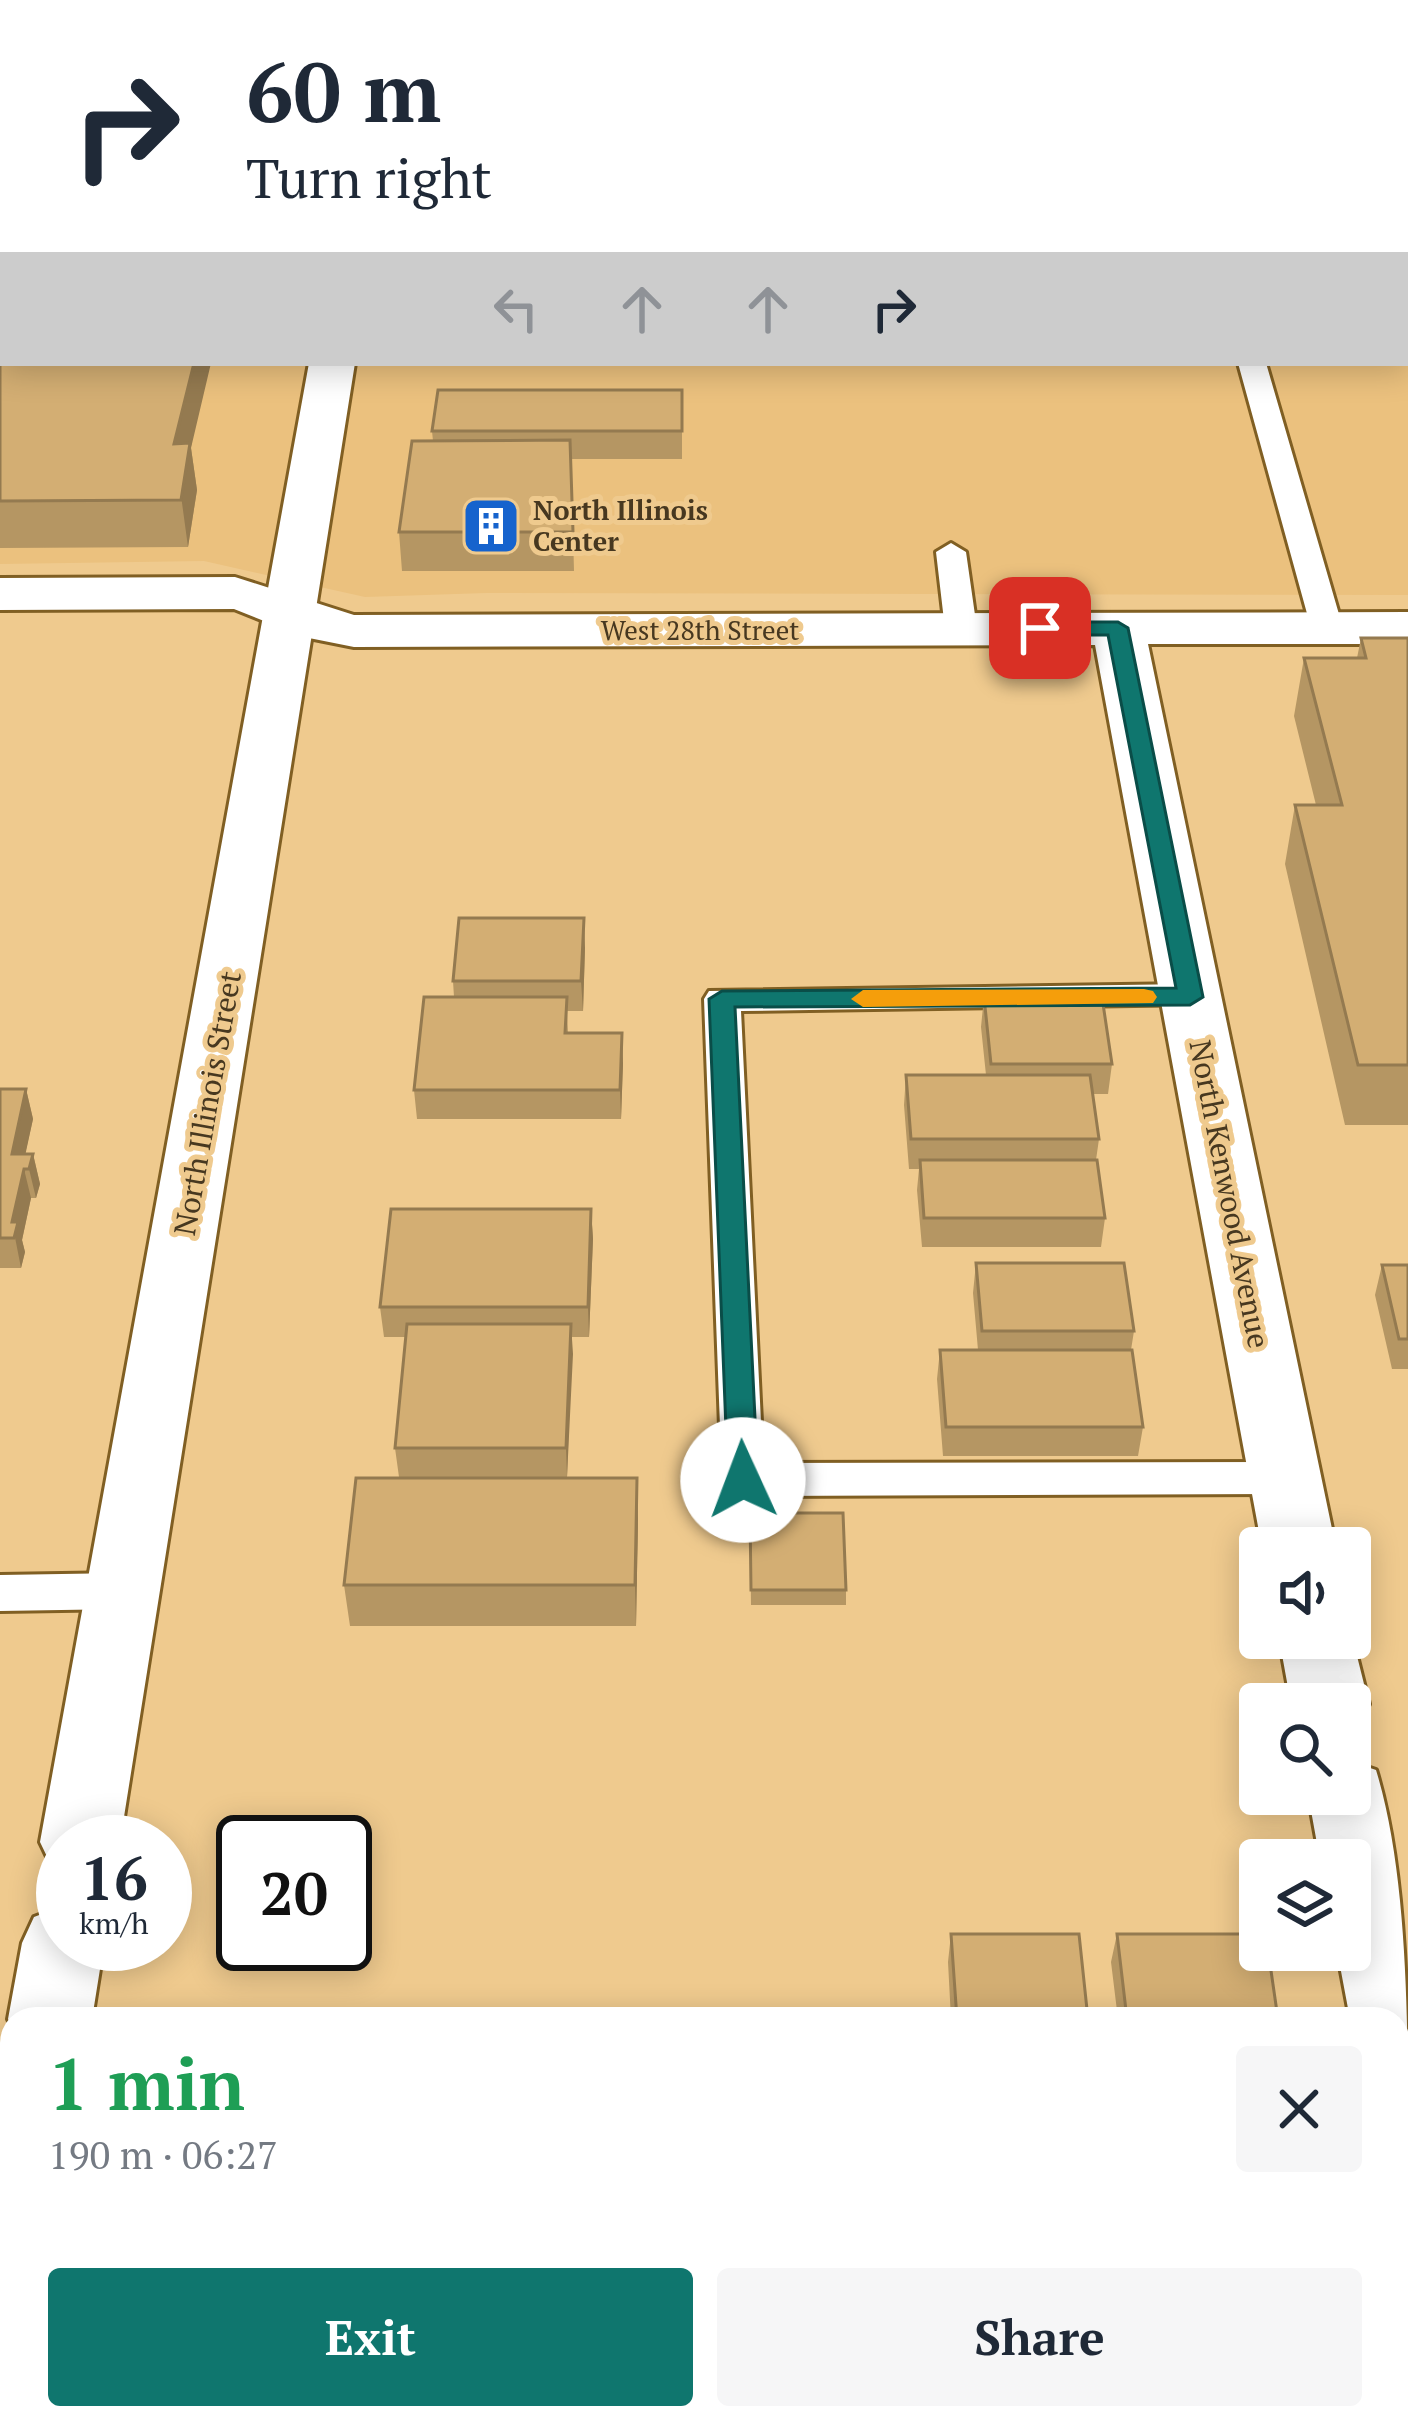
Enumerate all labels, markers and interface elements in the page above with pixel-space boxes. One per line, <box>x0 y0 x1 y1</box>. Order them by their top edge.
text: 60 m <box>246 35 441 146</box>
icon: right <box>48 48 204 204</box>
text: Turn right <box>246 142 492 213</box>
icon: left <box>483 276 549 342</box>
icon: ahead <box>609 276 675 342</box>
icon: ahead <box>735 276 801 342</box>
icon: right <box>861 276 927 342</box>
place label: North Illinois Center <box>533 492 708 559</box>
building icon: North Illinois Center <box>460 495 522 557</box>
pin <box>989 577 1091 679</box>
icon: arrive <box>1007 595 1073 661</box>
street label: West 28th Street <box>601 612 799 648</box>
street label: North Illinois Street <box>164 968 250 1238</box>
street label: North Kenwood Avenue <box>1180 1036 1280 1352</box>
position arrow <box>680 1417 806 1543</box>
map controls <box>1239 1527 1371 1971</box>
button: sound <box>1239 1527 1371 1659</box>
button: search <box>1239 1683 1371 1815</box>
speed limit sign: 20 <box>216 1815 372 1971</box>
text: 16 <box>80 1838 148 1917</box>
button: layers <box>1239 1839 1371 1971</box>
text: km/h <box>79 1903 149 1943</box>
text: 1 min <box>48 2035 245 2131</box>
button: close <box>1236 2046 1362 2172</box>
text: 190 m · 06:27 <box>48 2128 278 2180</box>
button: Exit <box>48 2268 693 2406</box>
button: Share <box>717 2268 1362 2406</box>

